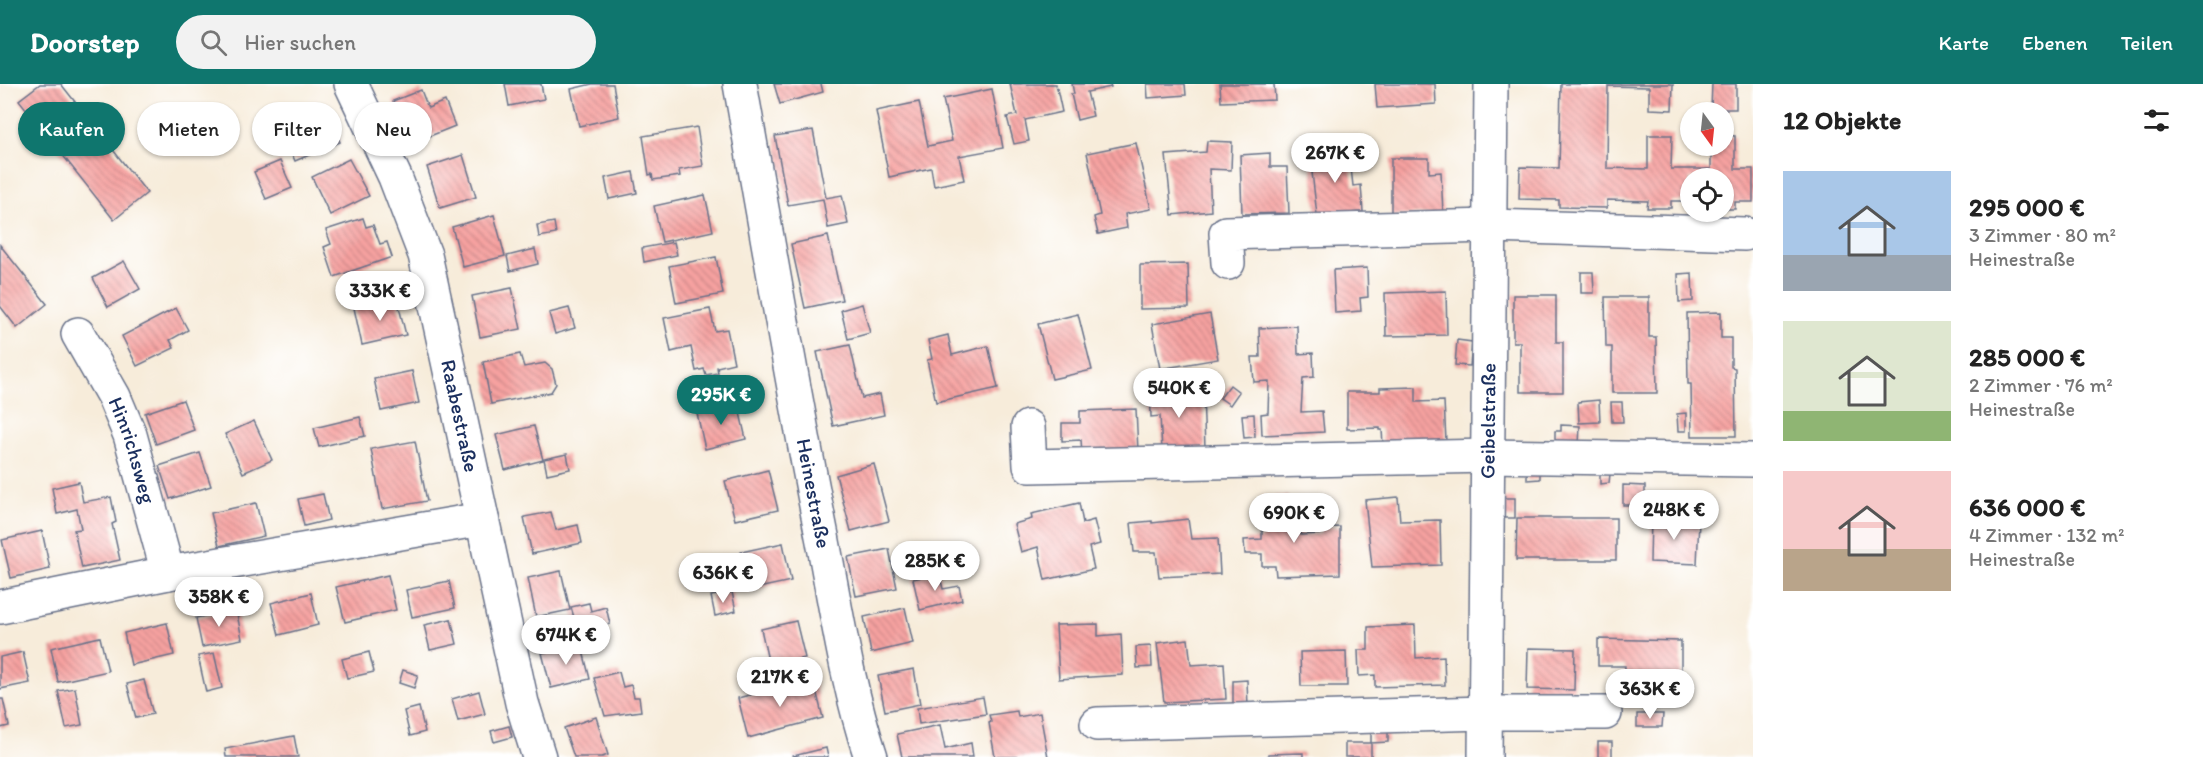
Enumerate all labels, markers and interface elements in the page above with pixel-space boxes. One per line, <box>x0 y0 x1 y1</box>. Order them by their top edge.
search box <box>176 15 596 69</box>
text: Doorstep <box>30 25 140 59</box>
icon: search <box>197 26 230 59</box>
text: Hier suchen <box>245 29 356 56</box>
text: Karte <box>1939 30 1989 55</box>
text: Ebenen <box>2022 30 2088 55</box>
text: Teilen <box>2121 30 2173 55</box>
chip: Kaufen <box>18 102 125 156</box>
chip: Mieten <box>137 102 240 156</box>
chip: Filter <box>252 102 342 156</box>
chip: Neu <box>354 102 432 156</box>
north arrow <box>1680 102 1734 156</box>
map controls <box>1680 102 1734 222</box>
text: 12 Objekte <box>1783 104 1901 136</box>
icon: filters <box>2140 104 2173 137</box>
pin: 267K € <box>1286 133 1384 184</box>
text: 267K € <box>1305 140 1365 164</box>
button: locate <box>1680 168 1734 222</box>
text: 295 000 € <box>1969 191 2085 223</box>
icon: home <box>1831 195 1903 267</box>
text: 3 Zimmer · 80 m² <box>1969 223 2116 247</box>
text: Heinestraße <box>1969 247 2075 271</box>
pin: 333K € <box>331 271 429 322</box>
text: 333K € <box>349 278 411 302</box>
text: 285 000 € <box>1969 341 2085 373</box>
icon: home <box>1831 345 1903 417</box>
street label: Raabestraße <box>436 357 485 474</box>
street label: Geibelstraße <box>1474 363 1501 479</box>
pin: 540K € <box>1130 368 1228 419</box>
text: 2 Zimmer · 76 m² <box>1969 373 2113 397</box>
pin: 295K € <box>672 375 770 426</box>
text: 540K € <box>1147 375 1211 399</box>
text: 295K € <box>691 382 751 406</box>
street label: Hinrichsweg <box>103 393 161 507</box>
text: Heinestraße <box>1969 397 2075 421</box>
street label: Heinestraße <box>791 436 837 550</box>
pin: 248K € <box>1625 490 1723 541</box>
text: 636 000 € <box>1969 491 2085 523</box>
pin: 690K € <box>1245 493 1343 544</box>
icon: home <box>1831 495 1903 567</box>
text: 248K € <box>1643 497 1705 521</box>
text: 690K € <box>1263 500 1325 524</box>
text: 4 Zimmer · 132 m² <box>1969 523 2124 547</box>
pin: 285K € <box>886 541 984 592</box>
text: Heinestraße <box>1969 547 2075 571</box>
text: 285K € <box>905 548 965 572</box>
pin: 636K € <box>674 553 772 604</box>
text: 636K € <box>693 560 753 584</box>
pin: 358K € <box>170 577 268 628</box>
text: 358K € <box>188 584 250 608</box>
pin: 674K € <box>517 615 615 666</box>
text: 674K € <box>535 622 597 646</box>
pin: 217K € <box>731 657 829 708</box>
text: 217K € <box>751 664 809 688</box>
pin: 363K € <box>1601 669 1699 720</box>
text: 363K € <box>1619 676 1681 700</box>

